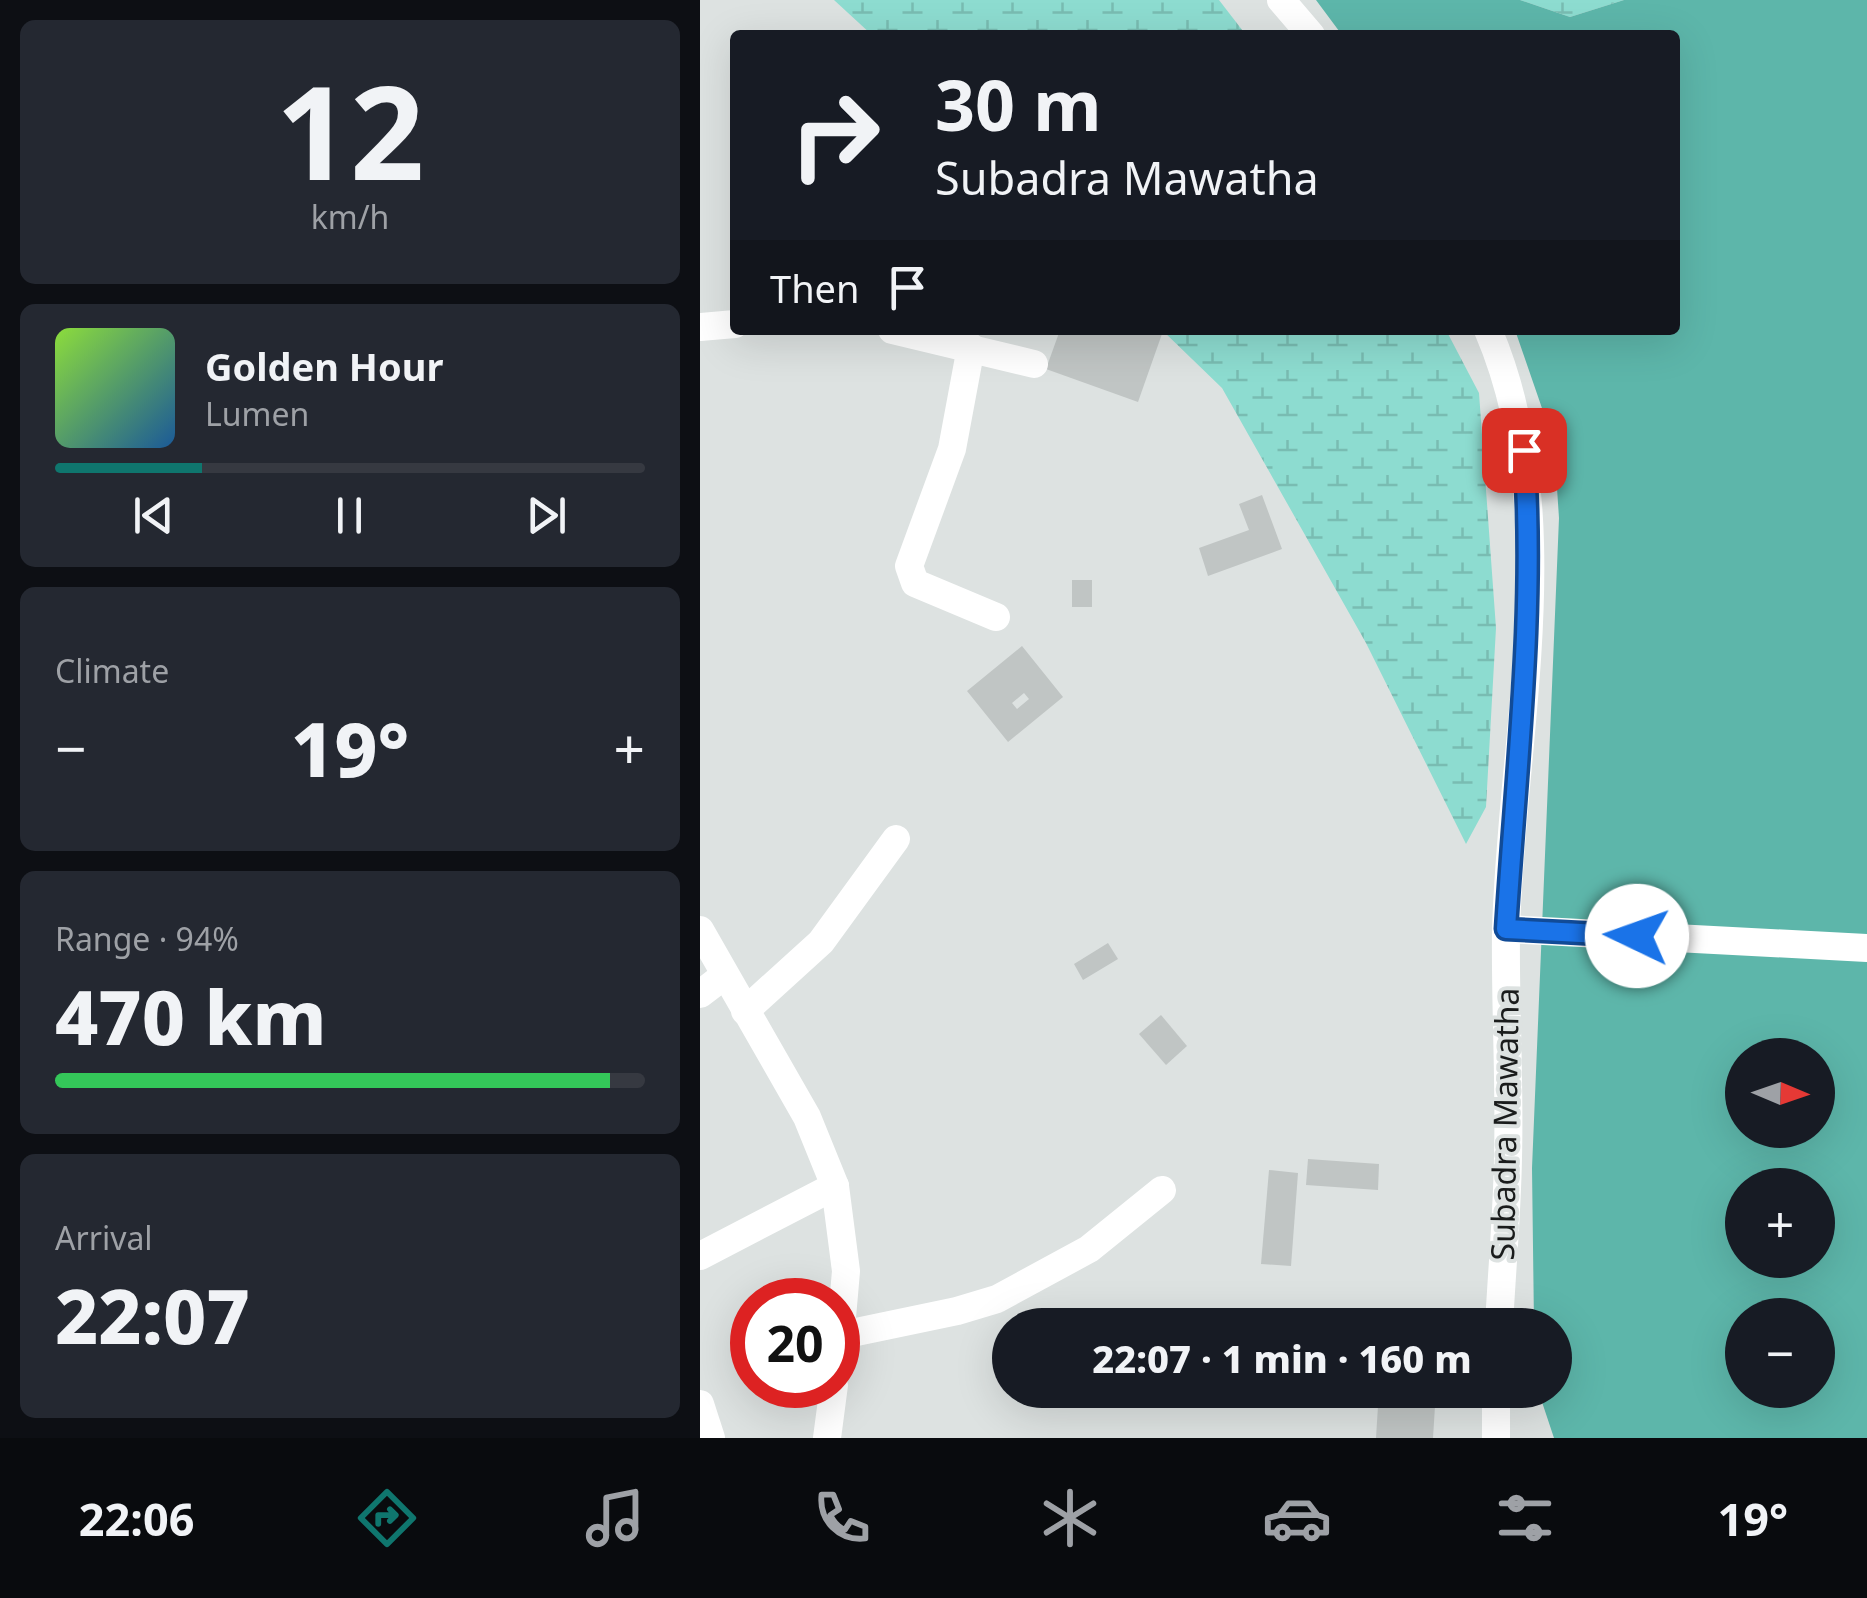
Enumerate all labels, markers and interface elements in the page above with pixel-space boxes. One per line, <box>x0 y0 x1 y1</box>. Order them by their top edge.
text: 12 <box>276 41 424 218</box>
text: 30 m <box>935 56 1102 152</box>
icon: right <box>770 70 900 200</box>
text: Subadra Mawatha <box>935 147 1319 208</box>
text: km/h <box>311 195 389 238</box>
icon: arrive <box>880 260 935 315</box>
text: Then <box>770 262 860 314</box>
text: Golden Hour <box>205 340 443 392</box>
text: Lumen <box>205 392 309 435</box>
pin <box>1482 408 1567 493</box>
icon: arrive <box>1497 423 1552 478</box>
icon: previous <box>126 488 181 543</box>
icon: pause <box>322 488 377 543</box>
icon: next <box>519 488 574 543</box>
text: Climate <box>55 649 169 692</box>
text: 19° <box>291 697 409 799</box>
text: − <box>55 710 86 785</box>
text: + <box>614 710 645 785</box>
position arrow <box>1585 884 1689 988</box>
text: Range · 94% <box>55 917 239 960</box>
text: 470 km <box>55 965 326 1067</box>
street label: Subadra Mawatha <box>1480 987 1528 1261</box>
north arrow <box>1725 1038 1835 1148</box>
map controls <box>1725 1038 1835 1408</box>
button: + <box>1725 1168 1835 1278</box>
text: Arrival <box>55 1216 153 1259</box>
text: 22:07 <box>55 1264 250 1366</box>
speed limit sign: 20 <box>730 1278 860 1408</box>
button: − <box>1725 1298 1835 1408</box>
text: 22:07 · 1 min · 160 m <box>1092 1332 1472 1384</box>
icon: directions <box>352 1483 422 1553</box>
icon: music <box>580 1483 650 1553</box>
icon: phone <box>807 1483 877 1553</box>
icon: climate <box>1035 1483 1105 1553</box>
icon: car <box>1262 1483 1332 1553</box>
icon: filters <box>1490 1483 1560 1553</box>
text: 22:06 <box>79 1488 194 1549</box>
text: 19° <box>1718 1488 1788 1549</box>

